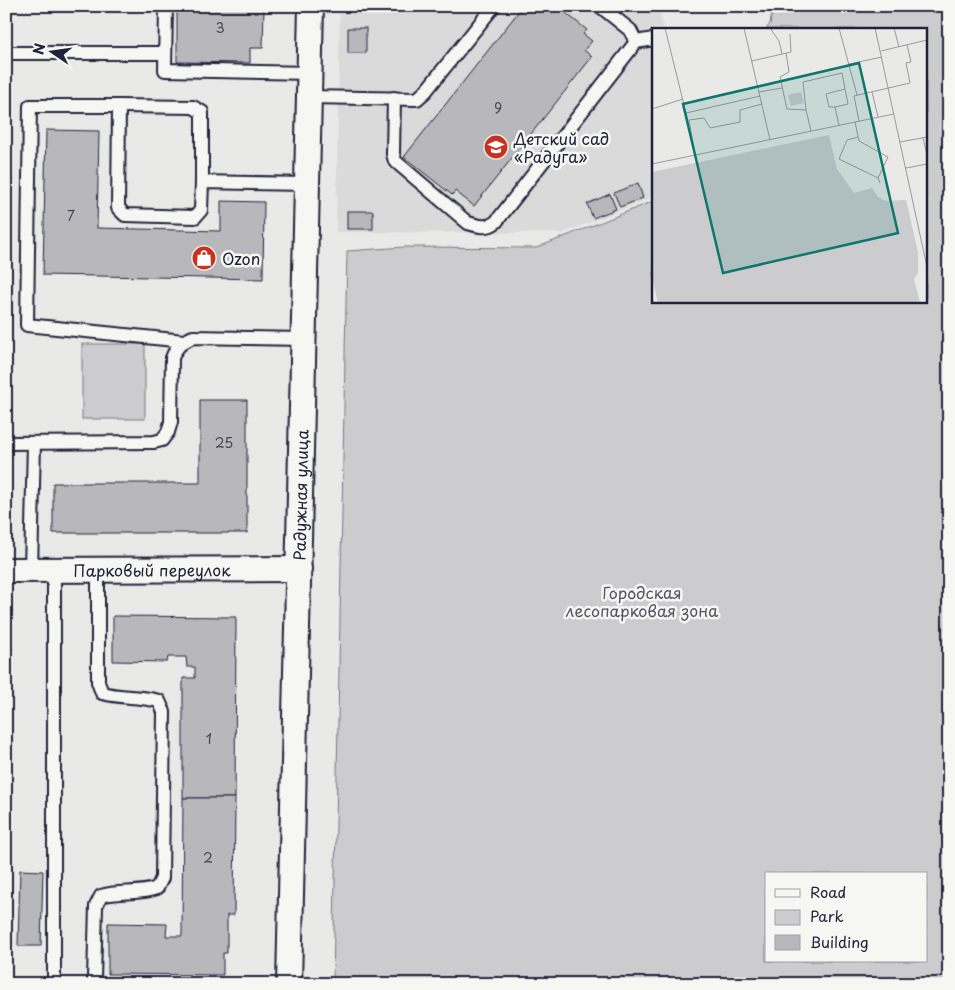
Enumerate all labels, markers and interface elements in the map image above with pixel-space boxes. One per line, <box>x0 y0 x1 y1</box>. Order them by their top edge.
house number: 3 <box>215 17 225 38</box>
north arrow <box>28 28 78 78</box>
inset map <box>652 28 928 302</box>
text: N <box>27 41 50 57</box>
house number: 9 <box>494 97 502 118</box>
place label: Детский сад «Радуга» <box>513 126 609 168</box>
school or university icon: Детский сад «Радуга» <box>483 134 509 160</box>
house number: 7 <box>67 205 75 226</box>
shop icon: Ozon <box>191 245 217 271</box>
place label: Ozon <box>222 246 260 270</box>
street label: Радужная улица <box>287 429 313 561</box>
house number: 25 <box>215 432 233 453</box>
street label: Парковый переулок <box>73 557 231 582</box>
park label: Городская лесопарковая зона <box>565 580 718 622</box>
house number: 1 <box>206 728 212 749</box>
house number: 2 <box>203 847 213 868</box>
legend <box>765 872 928 962</box>
text: Road <box>810 880 846 903</box>
text: Park <box>810 904 844 927</box>
text: Building <box>810 930 869 953</box>

